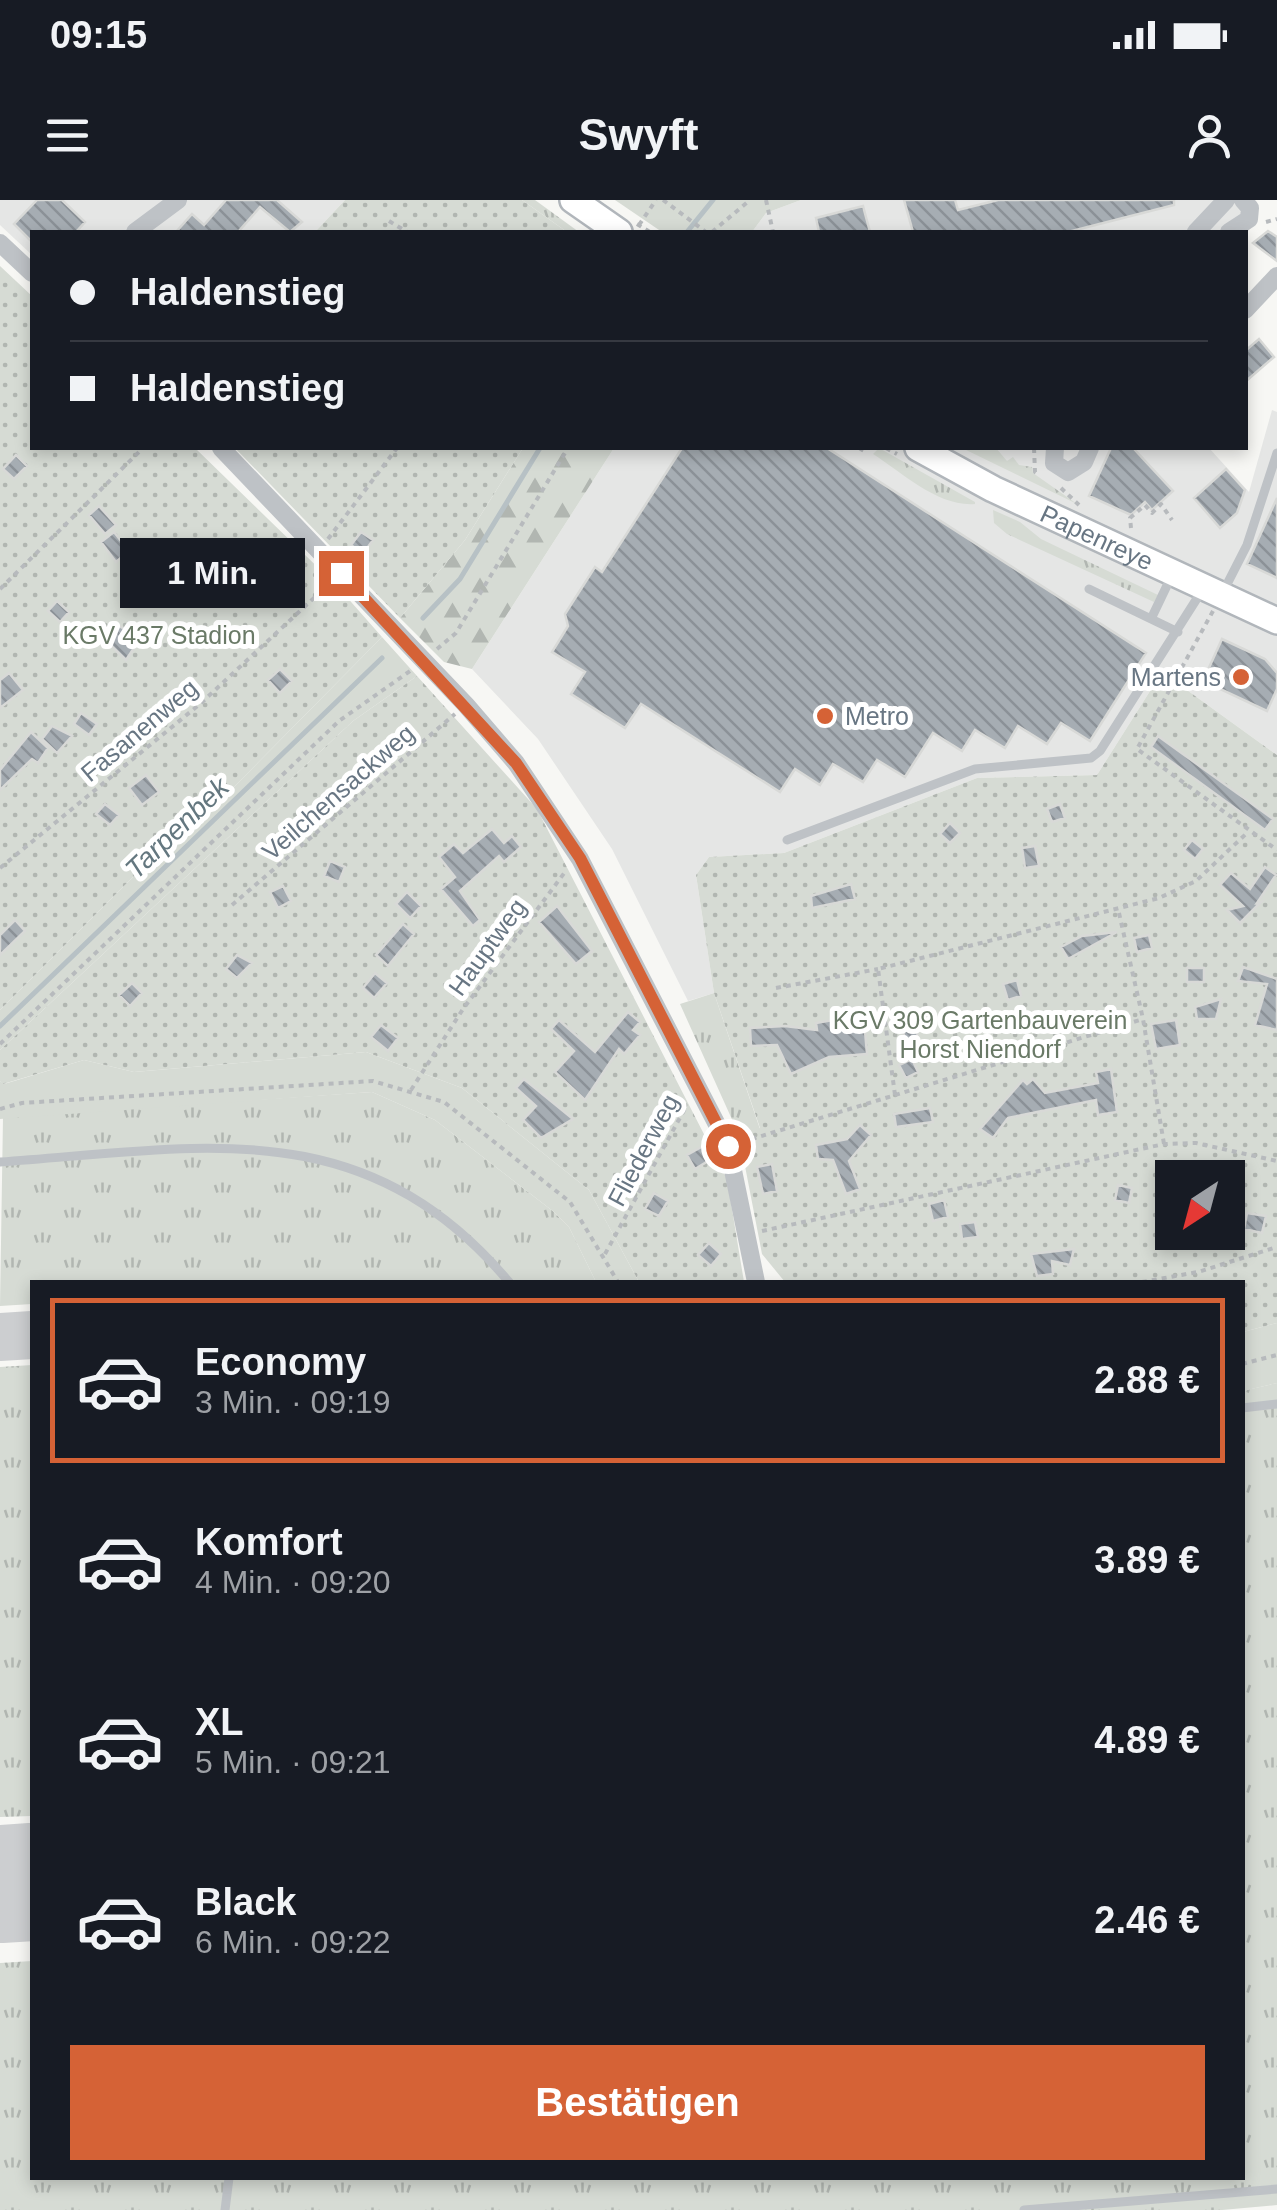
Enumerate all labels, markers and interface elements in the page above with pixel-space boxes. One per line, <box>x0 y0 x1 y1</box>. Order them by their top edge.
text: 09:15 <box>50 14 147 56</box>
icon: menu <box>40 108 95 163</box>
icon: person <box>1182 108 1237 163</box>
text: Swyft <box>578 109 699 160</box>
text: Haldenstieg <box>130 271 345 313</box>
text: Haldenstieg <box>130 367 345 409</box>
street label: Papenreye <box>1036 499 1158 575</box>
callout: 1 Min. <box>121 538 306 608</box>
route end <box>319 551 364 596</box>
text: 1 Min. <box>167 555 258 591</box>
park label: KGV 437 Stadion <box>62 621 256 649</box>
place label: Martens <box>1131 663 1221 691</box>
marker: Martens <box>1230 666 1252 688</box>
street label: Fasanenweg <box>75 673 203 787</box>
place label: Metro <box>845 702 909 730</box>
marker: Metro <box>814 705 836 727</box>
street label: Veilchensackweg <box>256 719 420 865</box>
water label: Tarpenbek <box>119 770 236 885</box>
street label: Hauptweg <box>443 893 531 1001</box>
park label: KGV 309 Gartenbauverein Horst Niendorf <box>833 1006 1127 1063</box>
street label: Fliederweg <box>602 1089 684 1211</box>
route start <box>706 1124 751 1169</box>
north arrow <box>1155 1160 1245 1250</box>
map controls <box>1155 1160 1245 1250</box>
icon: car <box>75 1336 165 1426</box>
text: Economy <box>195 1341 366 1383</box>
text: 2.88 € <box>1094 1359 1200 1401</box>
text: 3 Min. · 09:19 <box>195 1384 391 1420</box>
icon: car <box>75 1516 165 1606</box>
text: Komfort <box>195 1521 343 1563</box>
text: 3.89 € <box>1094 1539 1200 1581</box>
text: 4 Min. · 09:20 <box>195 1564 391 1600</box>
icon: car <box>75 1696 165 1786</box>
text: XL <box>195 1701 244 1743</box>
text: 4.89 € <box>1094 1719 1200 1761</box>
text: 5 Min. · 09:21 <box>195 1744 391 1780</box>
icon: car <box>75 1876 165 1966</box>
text: Black <box>195 1881 296 1923</box>
text: 2.46 € <box>1094 1899 1200 1941</box>
text: 6 Min. · 09:22 <box>195 1924 391 1960</box>
button: Bestätigen <box>70 2045 1205 2160</box>

